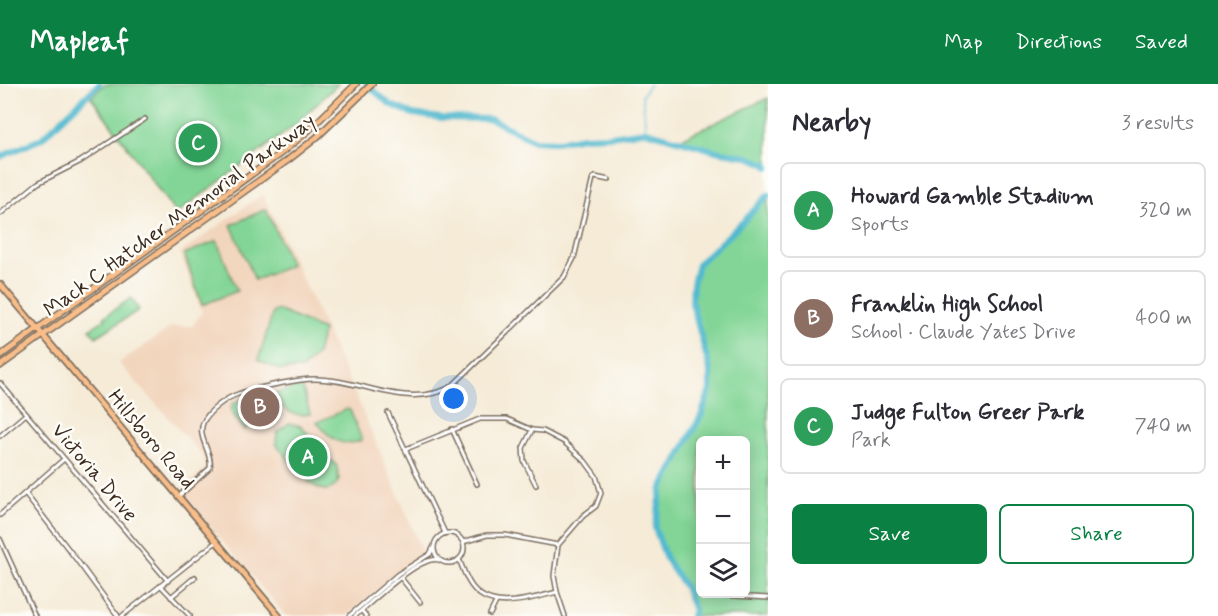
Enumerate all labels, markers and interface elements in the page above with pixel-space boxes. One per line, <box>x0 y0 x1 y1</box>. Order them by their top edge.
text: Mapleaf <box>30 24 129 61</box>
text: Map <box>944 28 983 56</box>
text: Directions <box>1016 28 1102 56</box>
text: Saved <box>1135 28 1188 56</box>
text: Nearby <box>792 106 871 140</box>
street label: Mack C Hatcher Memorial Parkway <box>40 110 318 320</box>
text: 3 results <box>1122 110 1194 137</box>
pin: C <box>178 120 218 166</box>
text: Howard Gamble Stadium <box>851 183 1094 211</box>
text: A <box>807 197 820 224</box>
text: 320 m <box>1139 197 1192 224</box>
text: Sports <box>851 211 909 238</box>
text: Franklin High School <box>851 291 1043 319</box>
text: B <box>807 305 820 332</box>
text: 400 m <box>1136 305 1192 332</box>
text: School · Claude Yates Drive <box>851 319 1076 346</box>
street label: Hillsboro Road <box>101 384 201 496</box>
pin: B <box>240 384 280 430</box>
your location <box>439 384 468 413</box>
text: Judge Fulton Greer Park <box>851 399 1084 427</box>
text: C <box>806 413 821 440</box>
text: 740 m <box>1134 413 1192 440</box>
street label: Victoria Drive <box>45 417 144 528</box>
text: Park <box>851 427 891 454</box>
pin: A <box>288 434 328 479</box>
map controls <box>696 436 750 598</box>
button: + <box>696 436 750 490</box>
button: − <box>696 490 750 544</box>
button: Save <box>792 504 987 564</box>
button: Share <box>999 504 1194 564</box>
button: layers <box>696 544 750 598</box>

